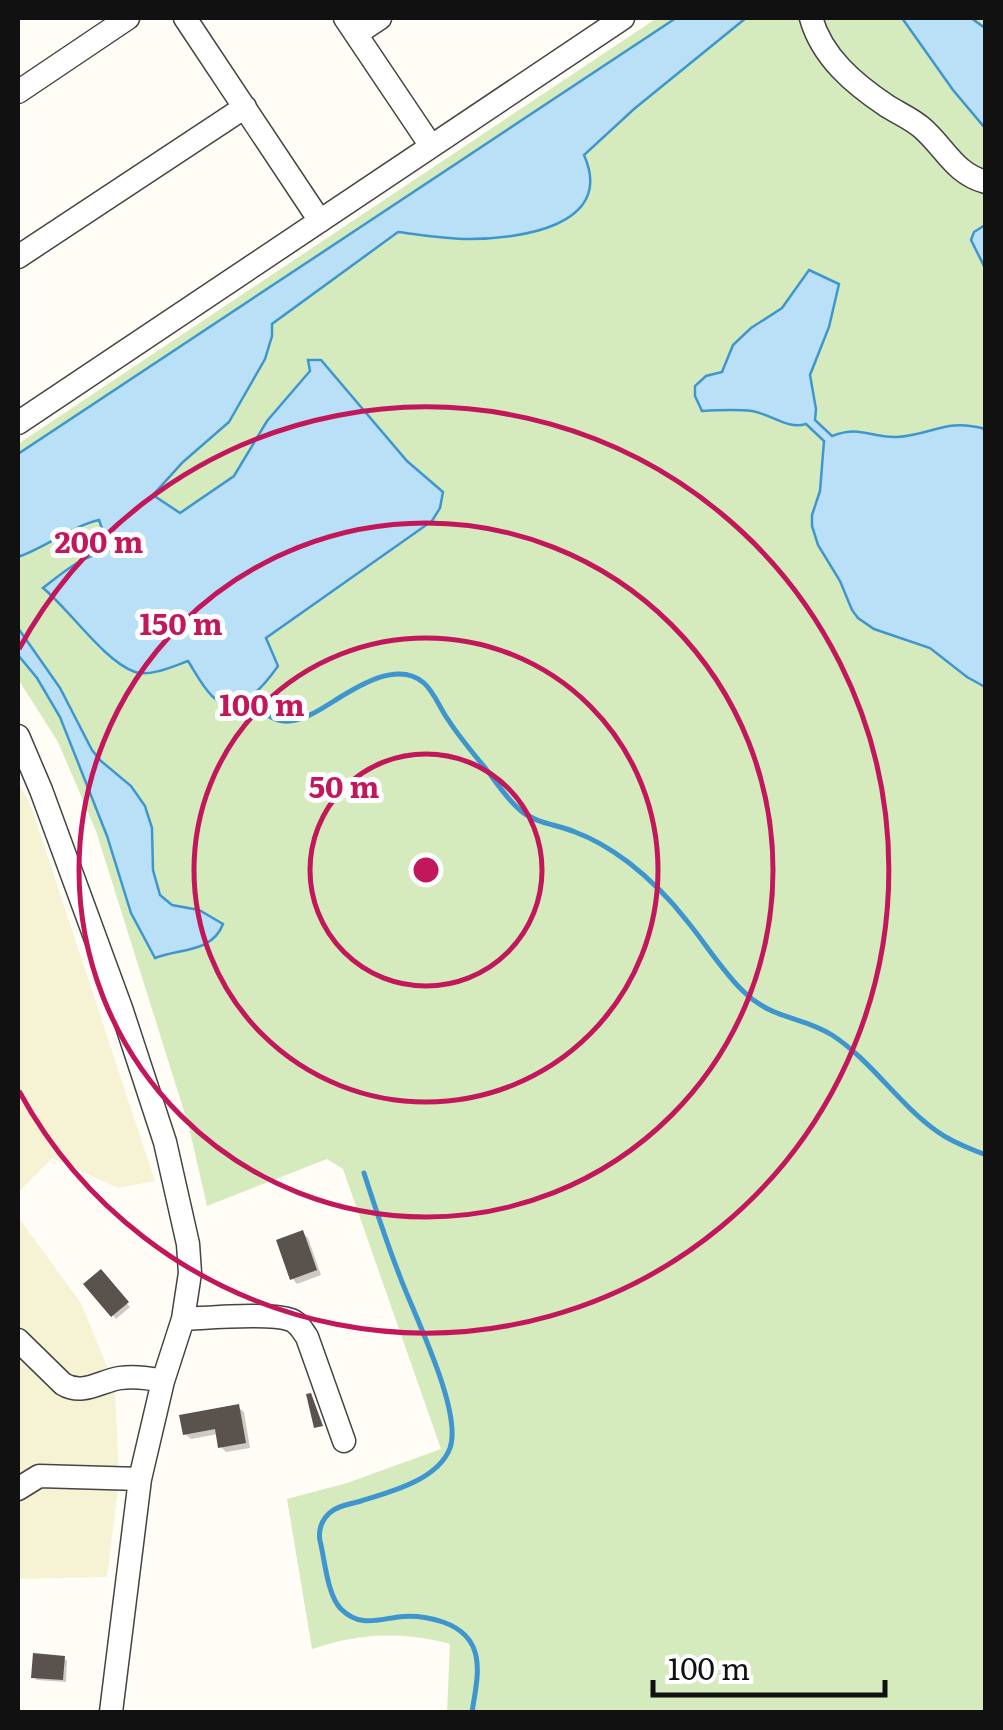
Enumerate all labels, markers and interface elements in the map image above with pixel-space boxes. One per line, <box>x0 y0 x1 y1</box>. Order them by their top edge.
text: 200 m <box>55 518 144 562</box>
text: 150 m <box>139 600 223 644</box>
text: 100 m <box>219 681 305 725</box>
text: 50 m <box>309 763 379 807</box>
centre of rings <box>408 852 444 888</box>
scale bar <box>653 1635 886 1697</box>
text: 100 m <box>668 1645 750 1689</box>

